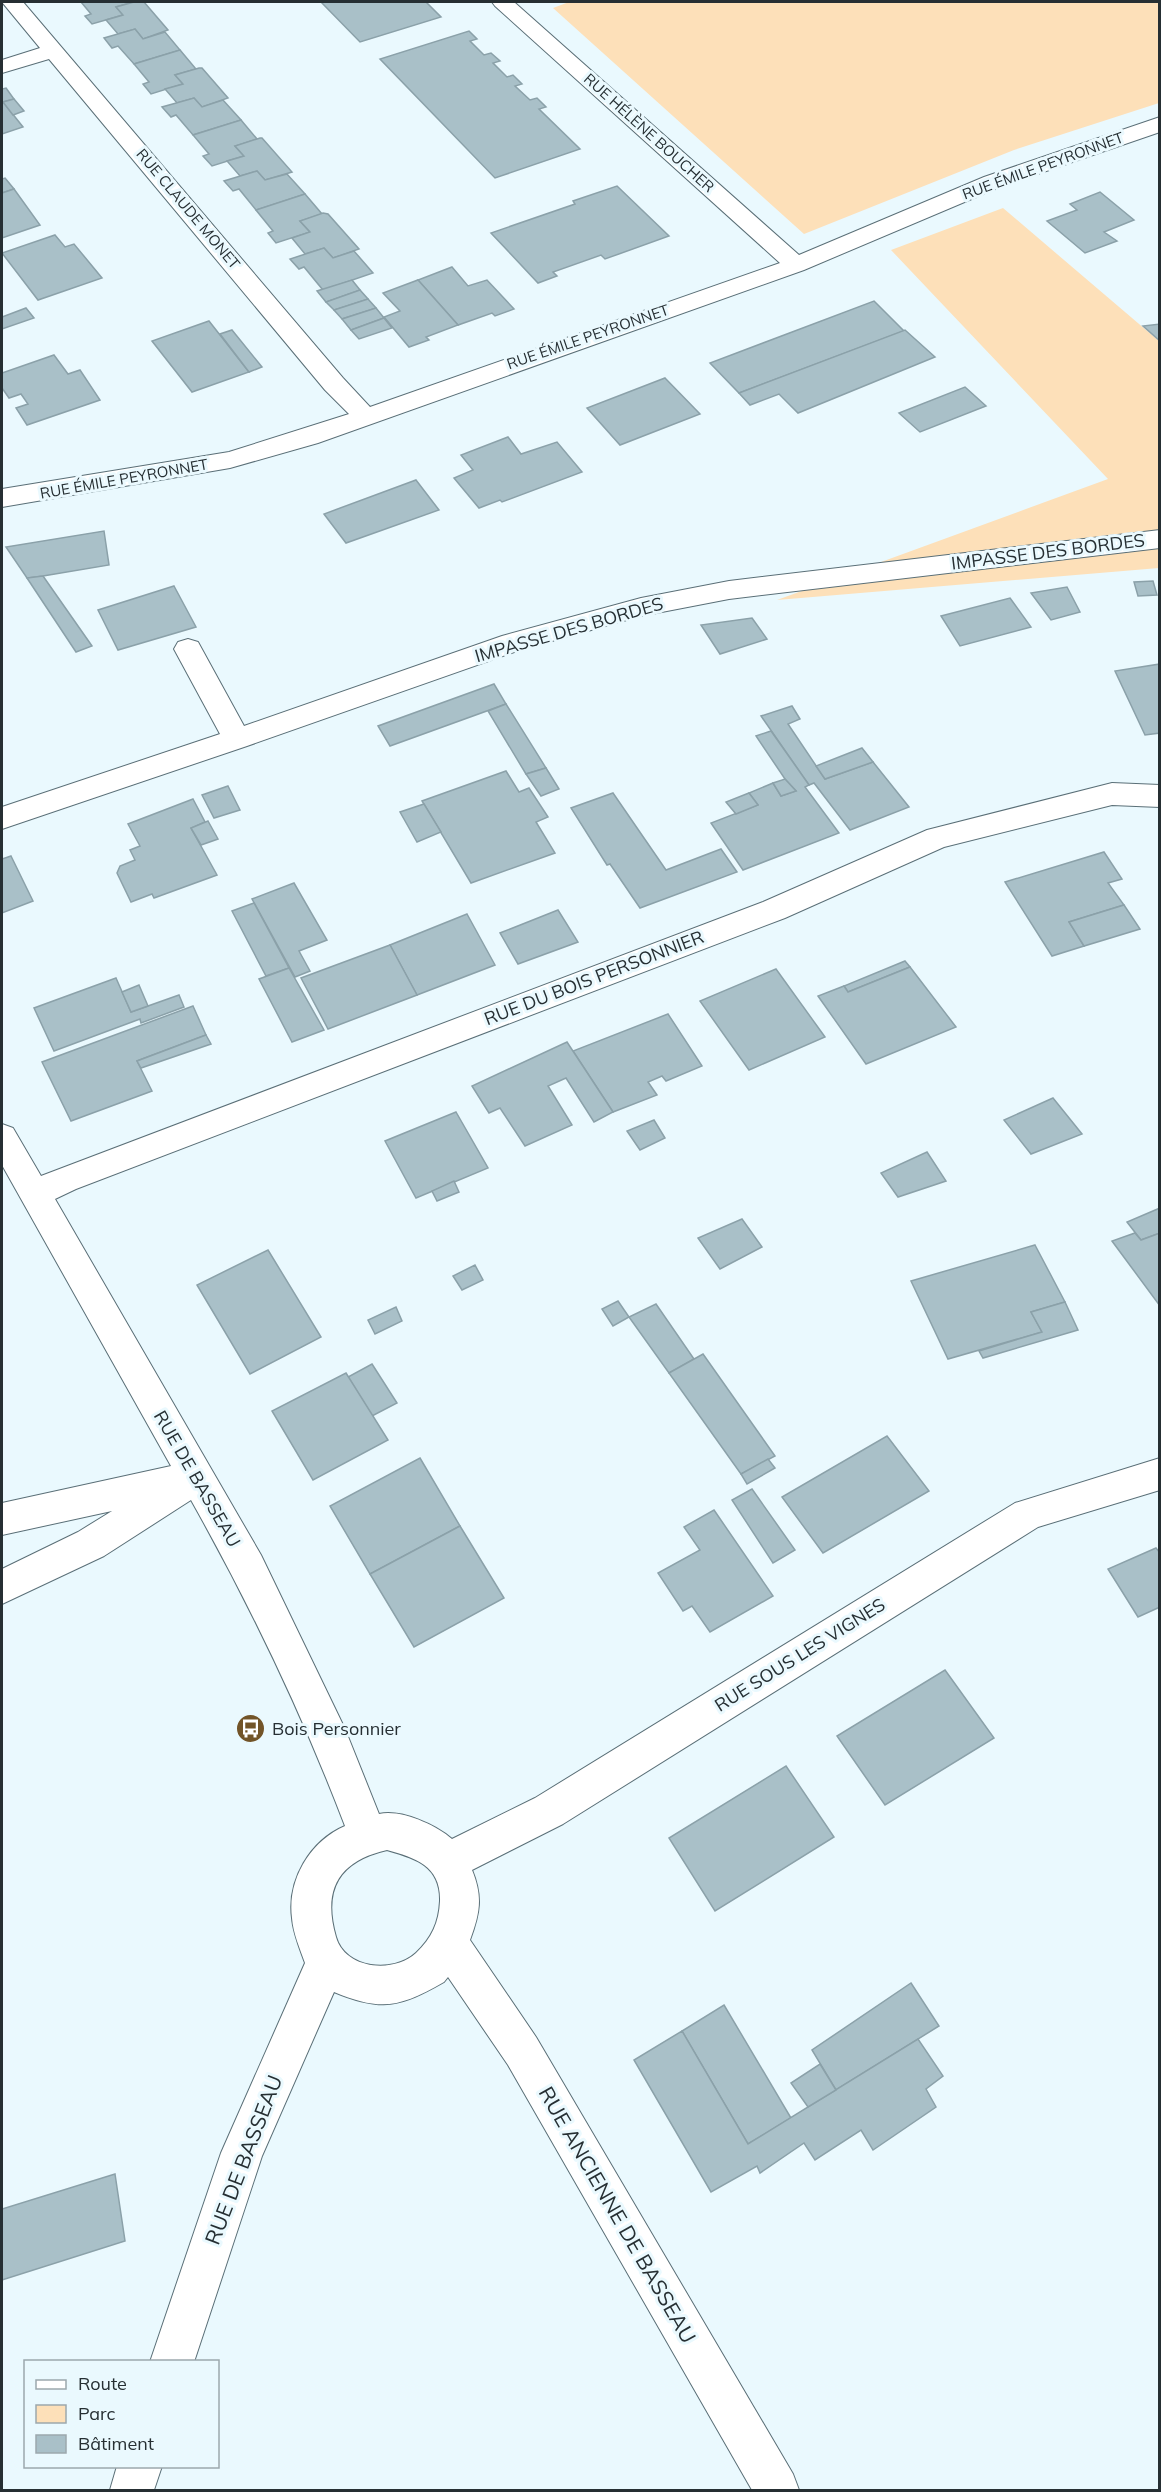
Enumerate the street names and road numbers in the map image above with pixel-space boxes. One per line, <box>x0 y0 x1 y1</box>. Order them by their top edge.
street label: RUE HÉLÈNE BOUCHER <box>580 69 718 196</box>
street label: RUE ÉMILE PEYRONNET <box>960 127 1126 204</box>
street label: RUE CLAUDE MONET <box>132 145 244 273</box>
street label: RUE ÉMILE PEYRONNET <box>504 300 671 373</box>
street label: RUE ÉMILE PEYRONNET <box>38 454 209 503</box>
street label: IMPASSE DES BORDES <box>950 528 1146 575</box>
street label: IMPASSE DES BORDES <box>472 592 666 667</box>
street label: RUE DU BOIS PERSONNIER <box>481 925 707 1030</box>
street label: RUE DE BASSEAU <box>149 1406 246 1551</box>
street label: RUE SOUS LES VIGNES <box>710 1593 889 1716</box>
street label: RUE DE BASSEAU <box>199 2071 287 2248</box>
street label: RUE ANCIENNE DE BASSEAU <box>534 2082 702 2347</box>

